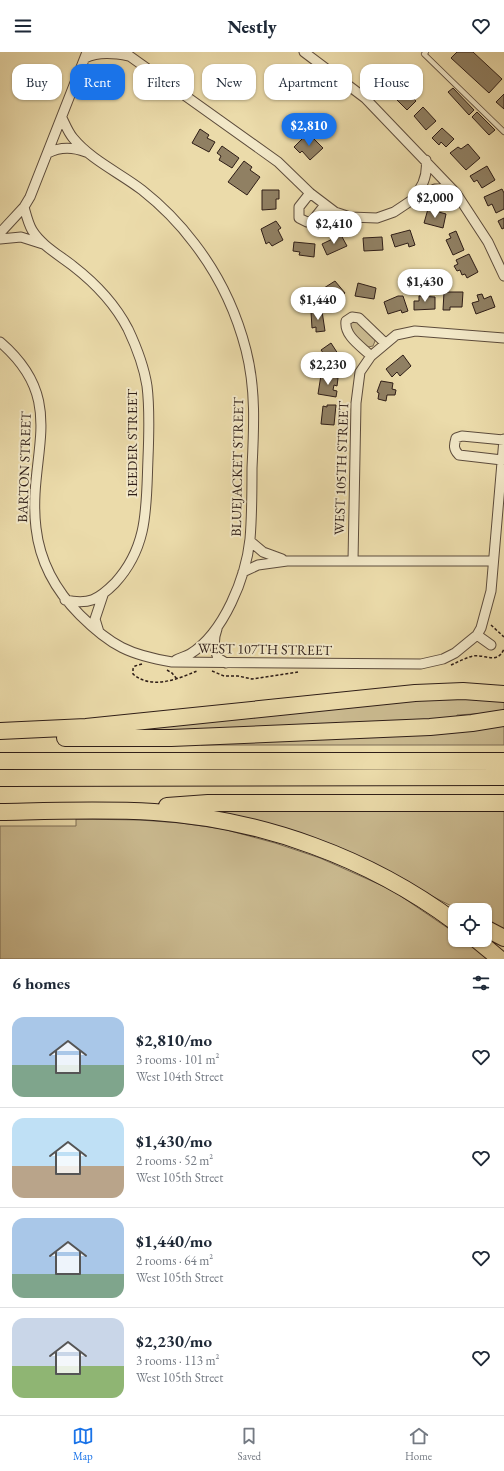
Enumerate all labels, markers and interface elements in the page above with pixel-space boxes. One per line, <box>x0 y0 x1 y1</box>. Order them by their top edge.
icon: menu <box>12 15 34 37</box>
text: Nestly <box>227 15 277 38</box>
icon: heart <box>470 15 492 37</box>
chip: Buy <box>12 64 62 100</box>
chip: Rent <box>70 64 125 100</box>
chip: Filters <box>133 64 194 100</box>
chip: New <box>202 64 256 100</box>
chip: Apartment <box>264 64 352 100</box>
chip: House <box>360 64 423 100</box>
pin: $2,810 <box>276 113 342 147</box>
text: $2,810 <box>291 117 327 134</box>
pin: $2,000 <box>402 185 468 219</box>
text: $2,000 <box>417 189 453 206</box>
pin: $2,410 <box>301 211 367 245</box>
text: $2,410 <box>316 215 352 232</box>
pin: $1,430 <box>392 269 458 303</box>
text: $1,430 <box>407 273 443 290</box>
pin: $1,440 <box>285 287 351 321</box>
text: $1,440 <box>300 291 336 308</box>
pin: $2,230 <box>295 352 361 386</box>
text: $2,230 <box>310 356 346 373</box>
street label: REEDER STREET <box>123 388 141 497</box>
street label: BLUEJACKET STREET <box>227 397 247 537</box>
street label: WEST 105TH STREET <box>330 400 352 535</box>
street label: BARTON STREET <box>13 411 35 523</box>
street label: WEST 107TH STREET <box>198 639 333 659</box>
map controls <box>448 903 492 947</box>
button: locate <box>448 903 492 947</box>
text: 6 homes <box>12 972 70 994</box>
icon: filters <box>470 972 492 994</box>
text: $2,810/mo <box>136 1029 212 1051</box>
icon: home <box>44 1033 92 1081</box>
icon: heart <box>470 1046 492 1068</box>
text: 3 rooms · 101 m² <box>136 1051 220 1068</box>
text: West 104th Street <box>136 1068 223 1085</box>
text: $1,430/mo <box>136 1130 212 1152</box>
icon: home <box>44 1134 92 1182</box>
icon: heart <box>470 1147 492 1169</box>
text: 2 rooms · 52 m² <box>136 1152 213 1169</box>
text: West 105th Street <box>136 1169 223 1186</box>
text: $1,440/mo <box>136 1230 212 1252</box>
icon: home <box>44 1234 92 1282</box>
icon: heart <box>470 1247 492 1269</box>
text: 2 rooms · 64 m² <box>136 1252 213 1269</box>
text: West 105th Street <box>136 1269 223 1286</box>
text: $2,230/mo <box>136 1330 212 1352</box>
icon: home <box>44 1334 92 1382</box>
icon: heart <box>470 1347 492 1369</box>
text: 3 rooms · 113 m² <box>136 1352 220 1369</box>
text: West 105th Street <box>136 1369 223 1386</box>
tab: Map <box>72 1425 94 1463</box>
tab: Saved <box>238 1425 261 1463</box>
tab: Home <box>405 1425 432 1463</box>

